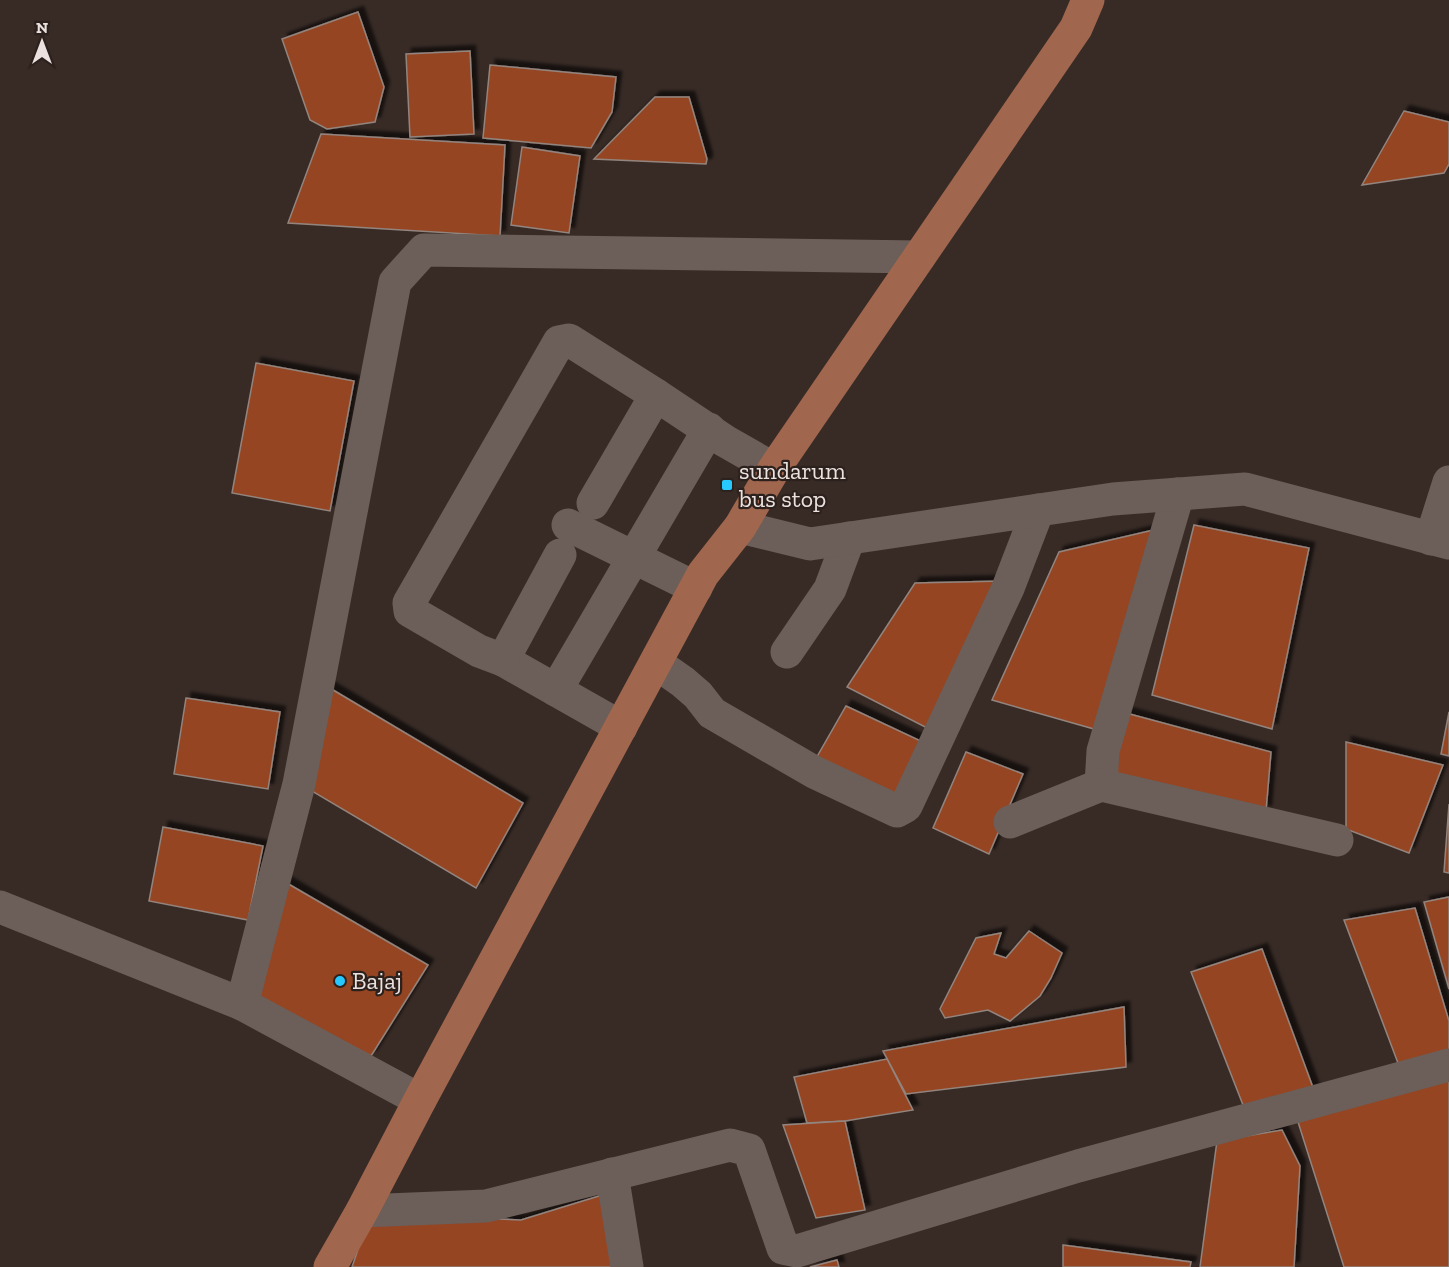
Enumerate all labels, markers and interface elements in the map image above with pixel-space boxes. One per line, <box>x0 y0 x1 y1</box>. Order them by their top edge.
north arrow <box>12 12 72 72</box>
text: N <box>36 18 48 37</box>
place label: sundarum bus stop <box>738 456 846 513</box>
marker: sundarum bus stop <box>720 478 734 492</box>
place label: Bajaj <box>352 966 402 995</box>
marker: Bajaj <box>333 974 347 988</box>

